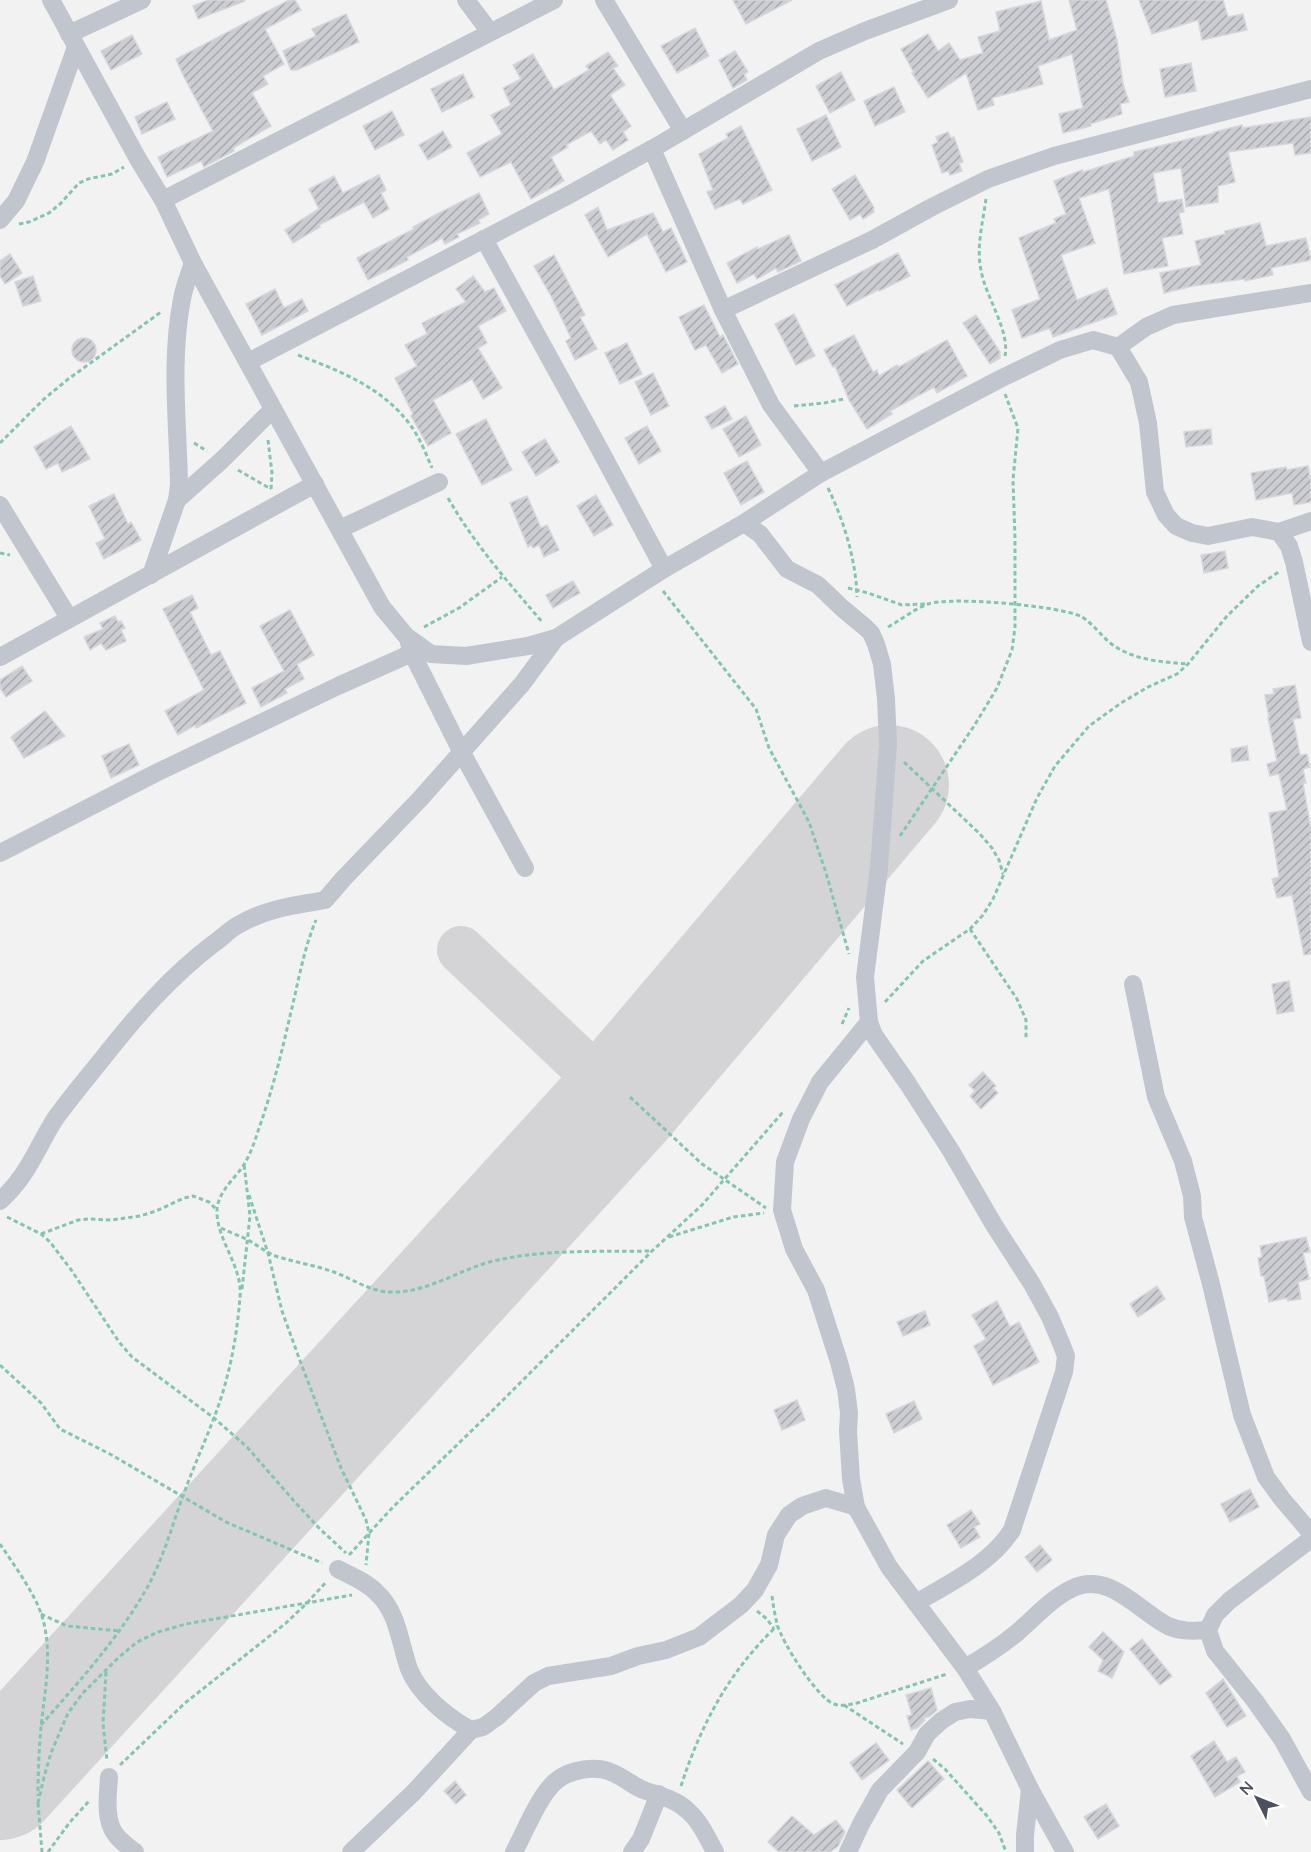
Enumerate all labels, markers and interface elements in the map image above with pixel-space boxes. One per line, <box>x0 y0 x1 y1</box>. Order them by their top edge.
north arrow <box>1227 1768 1287 1828</box>
text: N <box>1235 1777 1257 1799</box>

